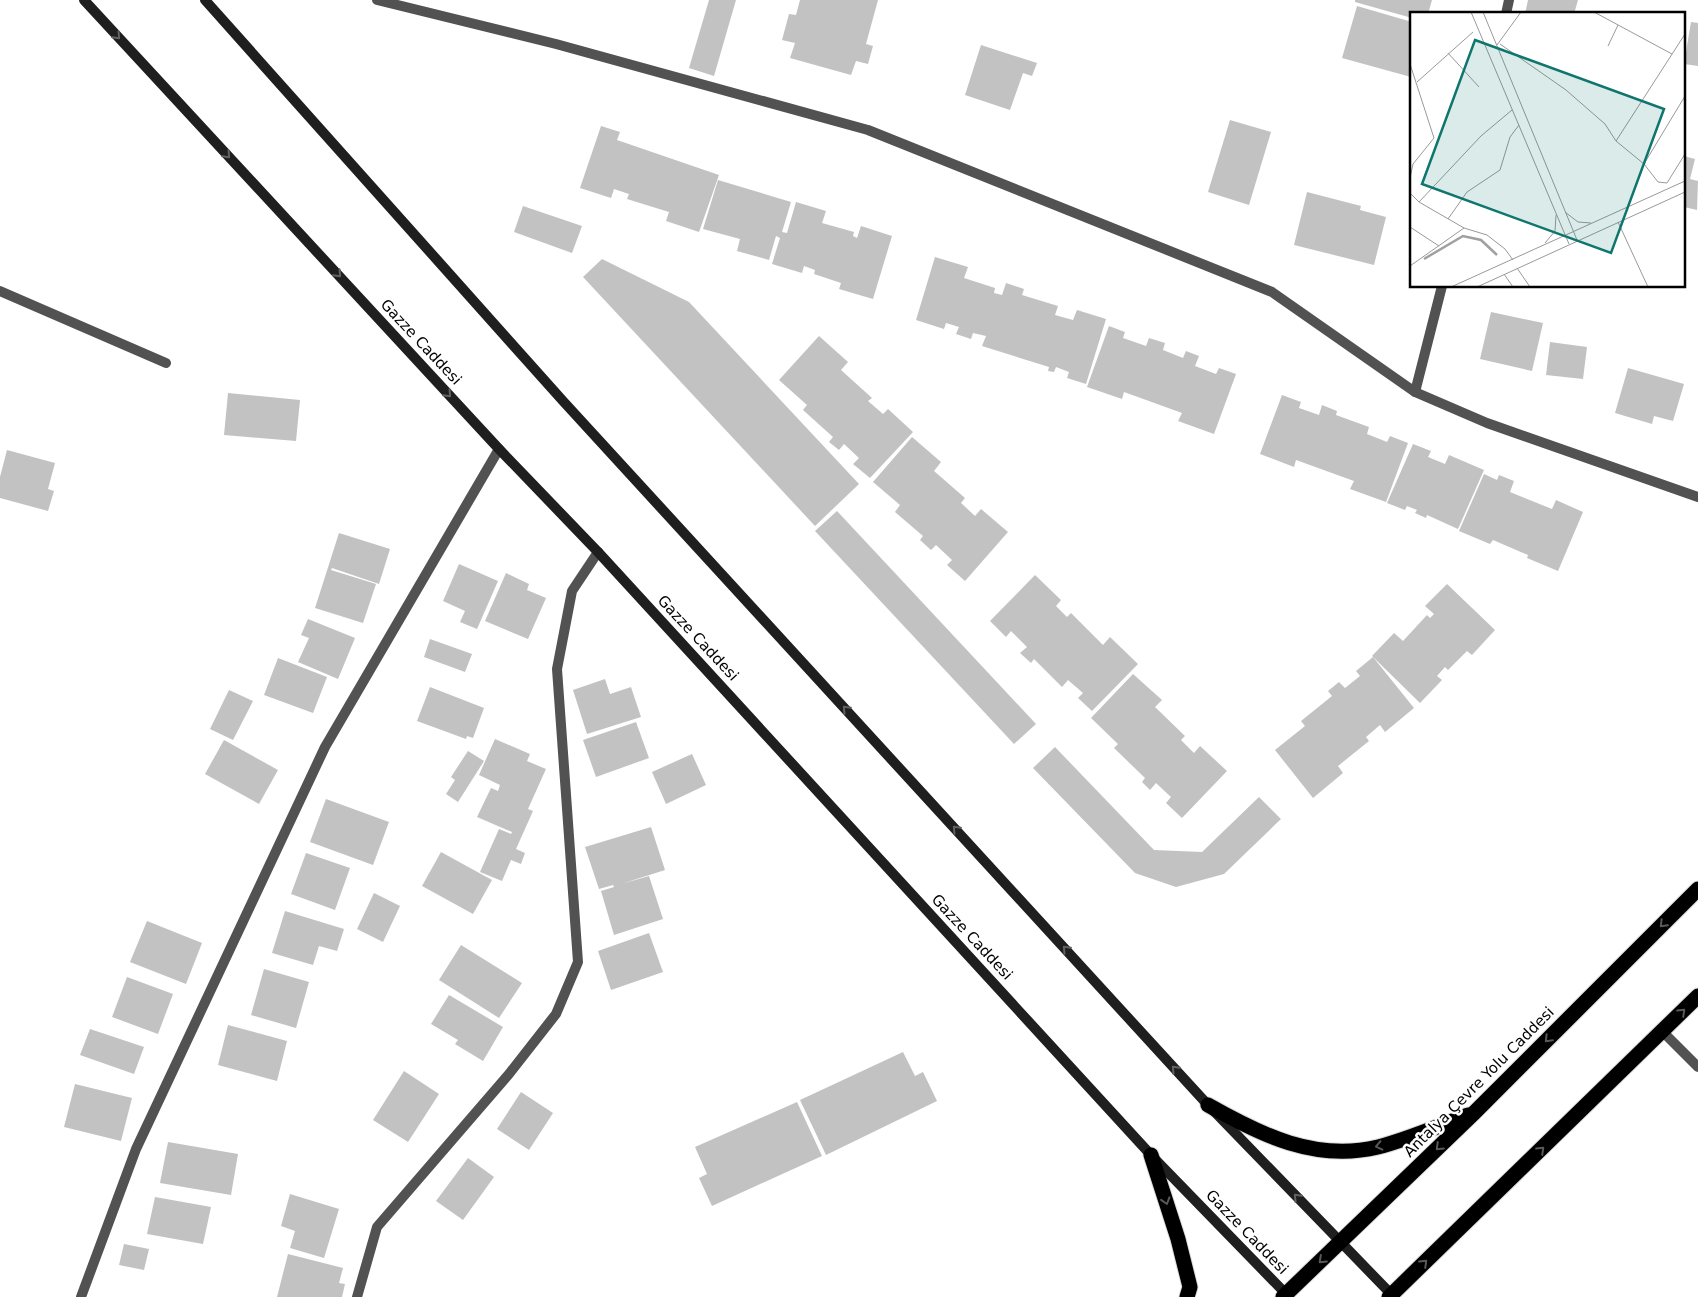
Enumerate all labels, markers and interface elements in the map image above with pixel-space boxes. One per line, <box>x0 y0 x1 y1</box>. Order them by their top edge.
inset map <box>1410 12 1686 288</box>
one-way arrow <box>111 30 120 39</box>
one-way arrow <box>221 150 230 159</box>
one-way arrow <box>332 269 341 278</box>
street label: Gazze Caddesi <box>377 295 465 389</box>
one-way arrow <box>442 388 451 397</box>
street label: Gazze Caddesi <box>654 591 742 685</box>
one-way arrow <box>843 706 852 715</box>
one-way arrow <box>953 826 962 835</box>
street label: Gazze Caddesi <box>928 890 1016 984</box>
one-way arrow <box>1660 918 1669 927</box>
one-way arrow <box>1062 946 1071 955</box>
street label: Antalya Çevre Yolu Caddesi <box>1400 1003 1558 1161</box>
one-way arrow <box>1676 1009 1685 1018</box>
one-way arrow <box>1545 1033 1554 1042</box>
one-way arrow <box>1172 1065 1181 1074</box>
one-way arrow <box>1374 1140 1383 1151</box>
one-way arrow <box>1436 1141 1445 1150</box>
one-way arrow <box>1535 1146 1544 1155</box>
street label: Gazze Caddesi <box>1202 1186 1292 1278</box>
one-way arrow <box>1294 1193 1303 1202</box>
one-way arrow <box>1160 1196 1170 1205</box>
one-way arrow <box>1319 1254 1328 1263</box>
one-way arrow <box>1419 1260 1428 1269</box>

